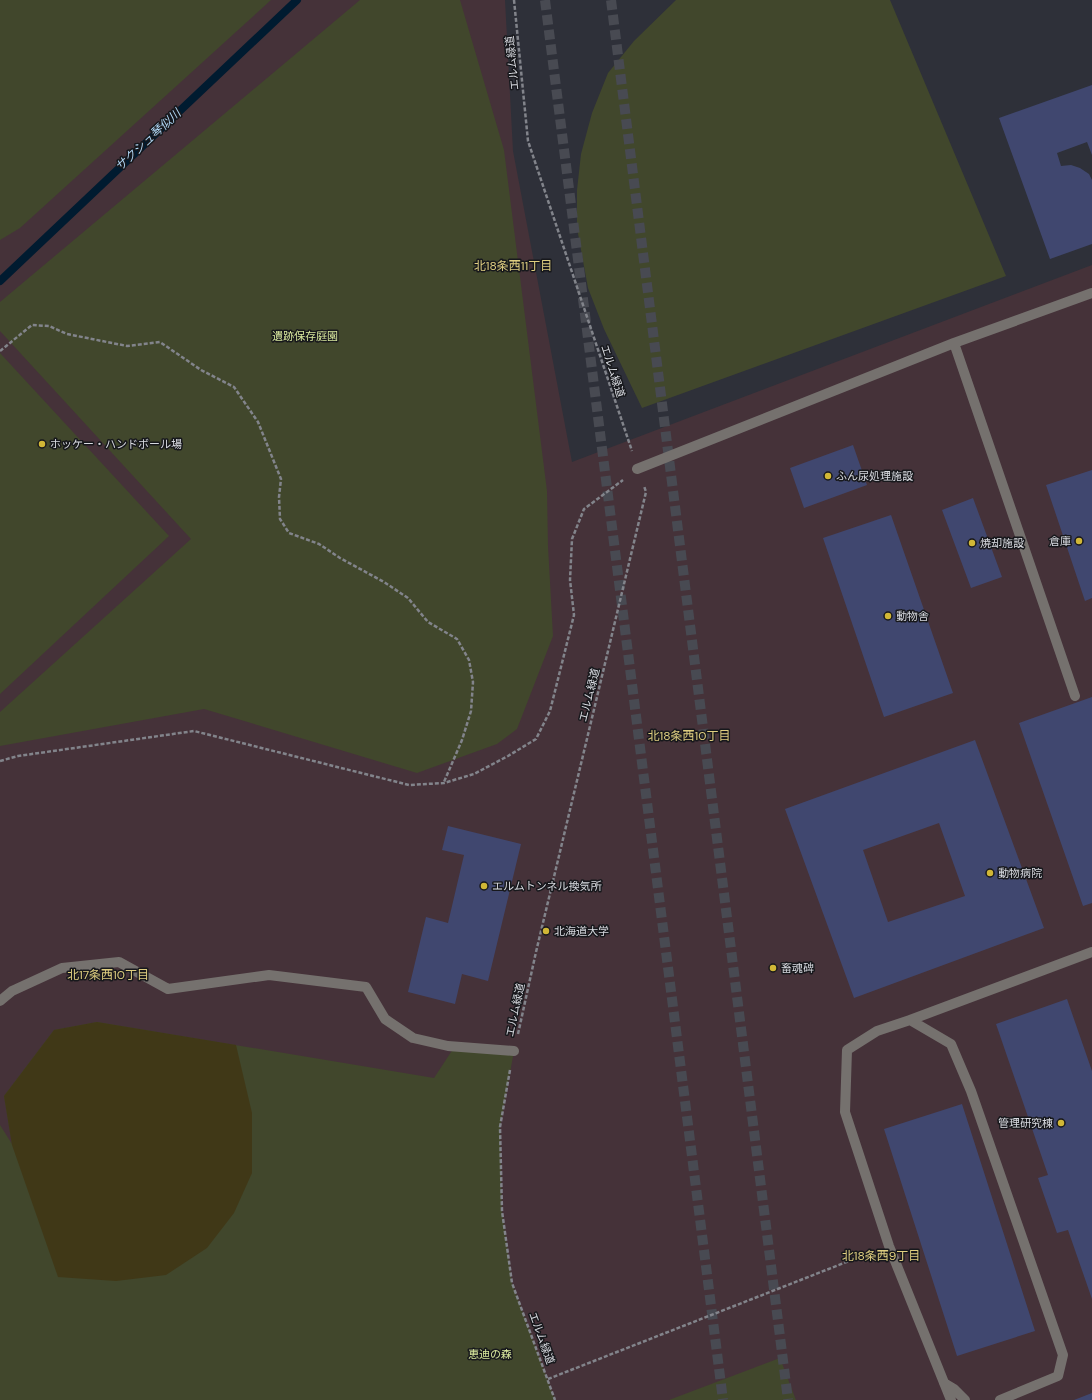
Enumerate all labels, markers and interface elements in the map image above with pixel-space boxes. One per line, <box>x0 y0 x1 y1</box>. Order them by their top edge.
street label: エルム緑道 <box>502 35 522 91</box>
water label: サクシュ琴似川 <box>112 104 186 175</box>
district label: 北18条西11丁目 <box>474 258 552 274</box>
park label: 遺跡保存庭園 <box>272 329 338 343</box>
street label: エルム緑道 <box>598 343 628 399</box>
place label: ホッケー・ハンドボール場 <box>50 437 182 451</box>
marker: ホッケー・ハンドボール場 <box>37 439 47 449</box>
place label: ふん尿処理施設 <box>836 469 913 483</box>
marker: ふん尿処理施設 <box>823 471 833 481</box>
place label: 倉庫 <box>1049 534 1071 548</box>
place label: 焼却施設 <box>980 536 1024 550</box>
marker: 倉庫 <box>1074 536 1084 546</box>
marker: 焼却施設 <box>967 538 977 548</box>
place label: 動物舎 <box>896 609 929 623</box>
marker: 動物舎 <box>883 611 893 621</box>
street label: エルム緑道 <box>576 667 602 723</box>
district label: 北18条西10丁目 <box>648 728 731 744</box>
place label: 動物病院 <box>998 866 1042 880</box>
marker: 動物病院 <box>985 868 995 878</box>
place label: エルムトンネル換気所 <box>492 879 603 893</box>
marker: エルムトンネル換気所 <box>479 881 489 891</box>
place label: 北海道大学 <box>554 924 609 938</box>
marker: 北海道大学 <box>541 926 551 936</box>
place label: 畜魂碑 <box>781 961 814 975</box>
marker: 畜魂碑 <box>768 963 778 973</box>
district label: 北17条西10丁目 <box>67 967 149 983</box>
street label: エルム緑道 <box>502 982 528 1038</box>
place label: 管理研究棟 <box>998 1116 1053 1130</box>
marker: 管理研究棟 <box>1056 1118 1066 1128</box>
district label: 北18条西9丁目 <box>842 1248 920 1264</box>
street label: エルム緑道 <box>526 1310 558 1366</box>
park label: 恵迪の森 <box>468 1347 512 1361</box>

